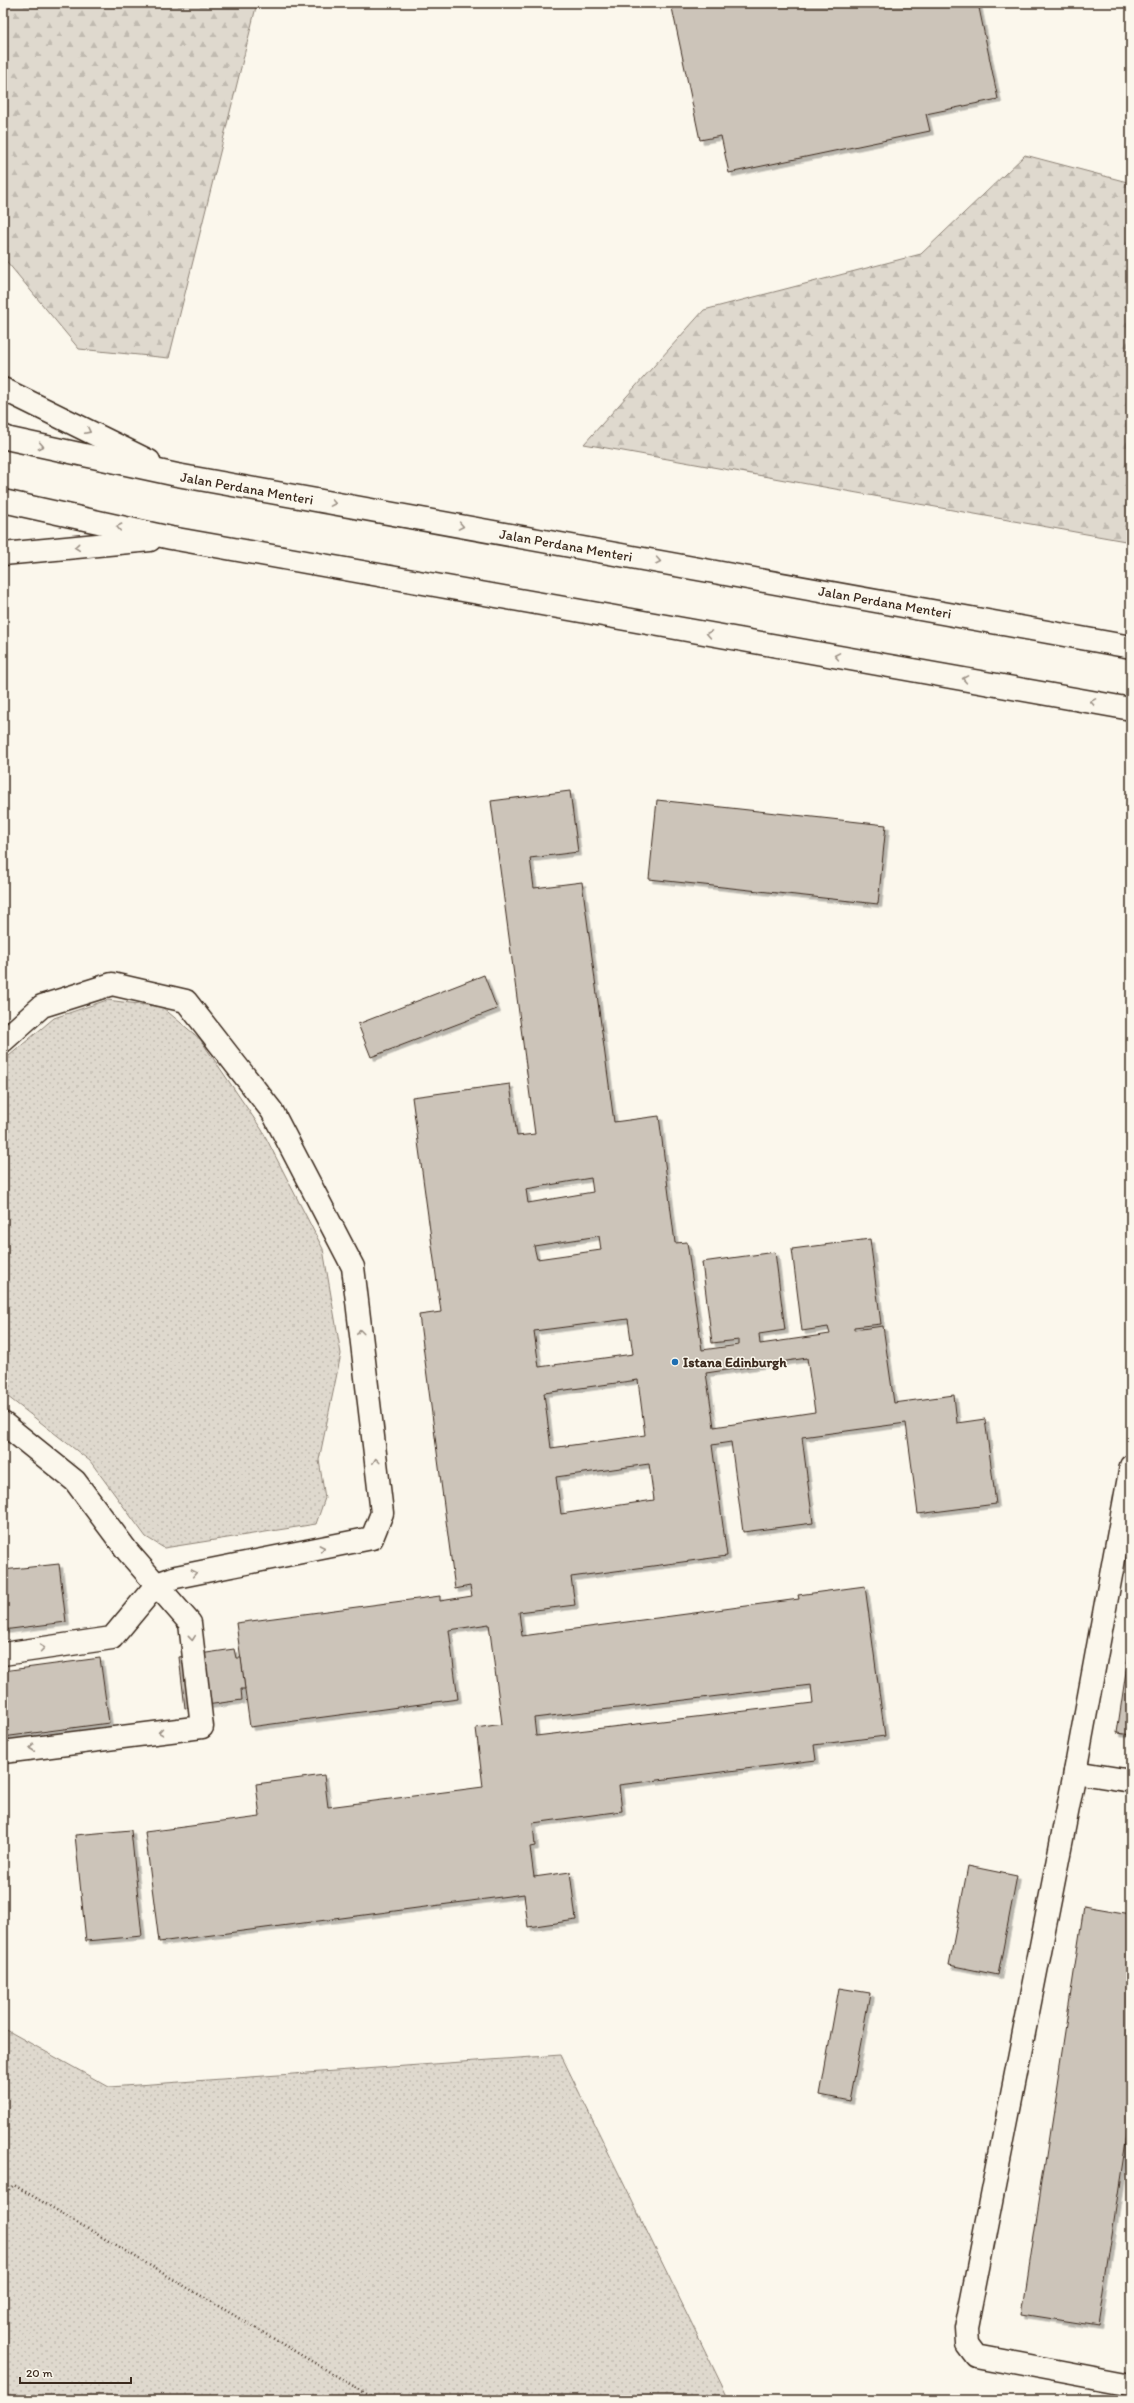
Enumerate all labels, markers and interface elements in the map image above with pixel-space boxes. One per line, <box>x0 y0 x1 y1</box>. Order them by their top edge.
one-way arrow <box>84 426 91 434</box>
one-way arrow <box>37 441 44 450</box>
street label: Jalan Perdana Menteri <box>179 468 315 509</box>
one-way arrow <box>330 498 336 507</box>
one-way arrow <box>458 521 464 530</box>
one-way arrow <box>116 523 123 531</box>
street label: Jalan Perdana Menteri <box>498 525 634 566</box>
one-way arrow <box>74 542 80 551</box>
one-way arrow <box>655 557 661 565</box>
street label: Jalan Perdana Menteri <box>817 582 953 623</box>
one-way arrow <box>705 630 712 638</box>
one-way arrow <box>833 653 840 661</box>
one-way arrow <box>961 675 968 684</box>
one-way arrow <box>1089 698 1096 707</box>
one-way arrow <box>356 1329 365 1335</box>
place label: Istana Edinburgh <box>683 1354 787 1371</box>
marker: Istana Edinburgh <box>670 1357 680 1367</box>
one-way arrow <box>372 1458 381 1464</box>
one-way arrow <box>319 1544 325 1552</box>
one-way arrow <box>191 1570 197 1578</box>
one-way arrow <box>187 1635 196 1641</box>
one-way arrow <box>39 1644 45 1653</box>
one-way arrow <box>158 1727 164 1736</box>
one-way arrow <box>29 1744 35 1753</box>
scale bar <box>20 2359 131 2385</box>
text: 20 m <box>26 2366 53 2380</box>

